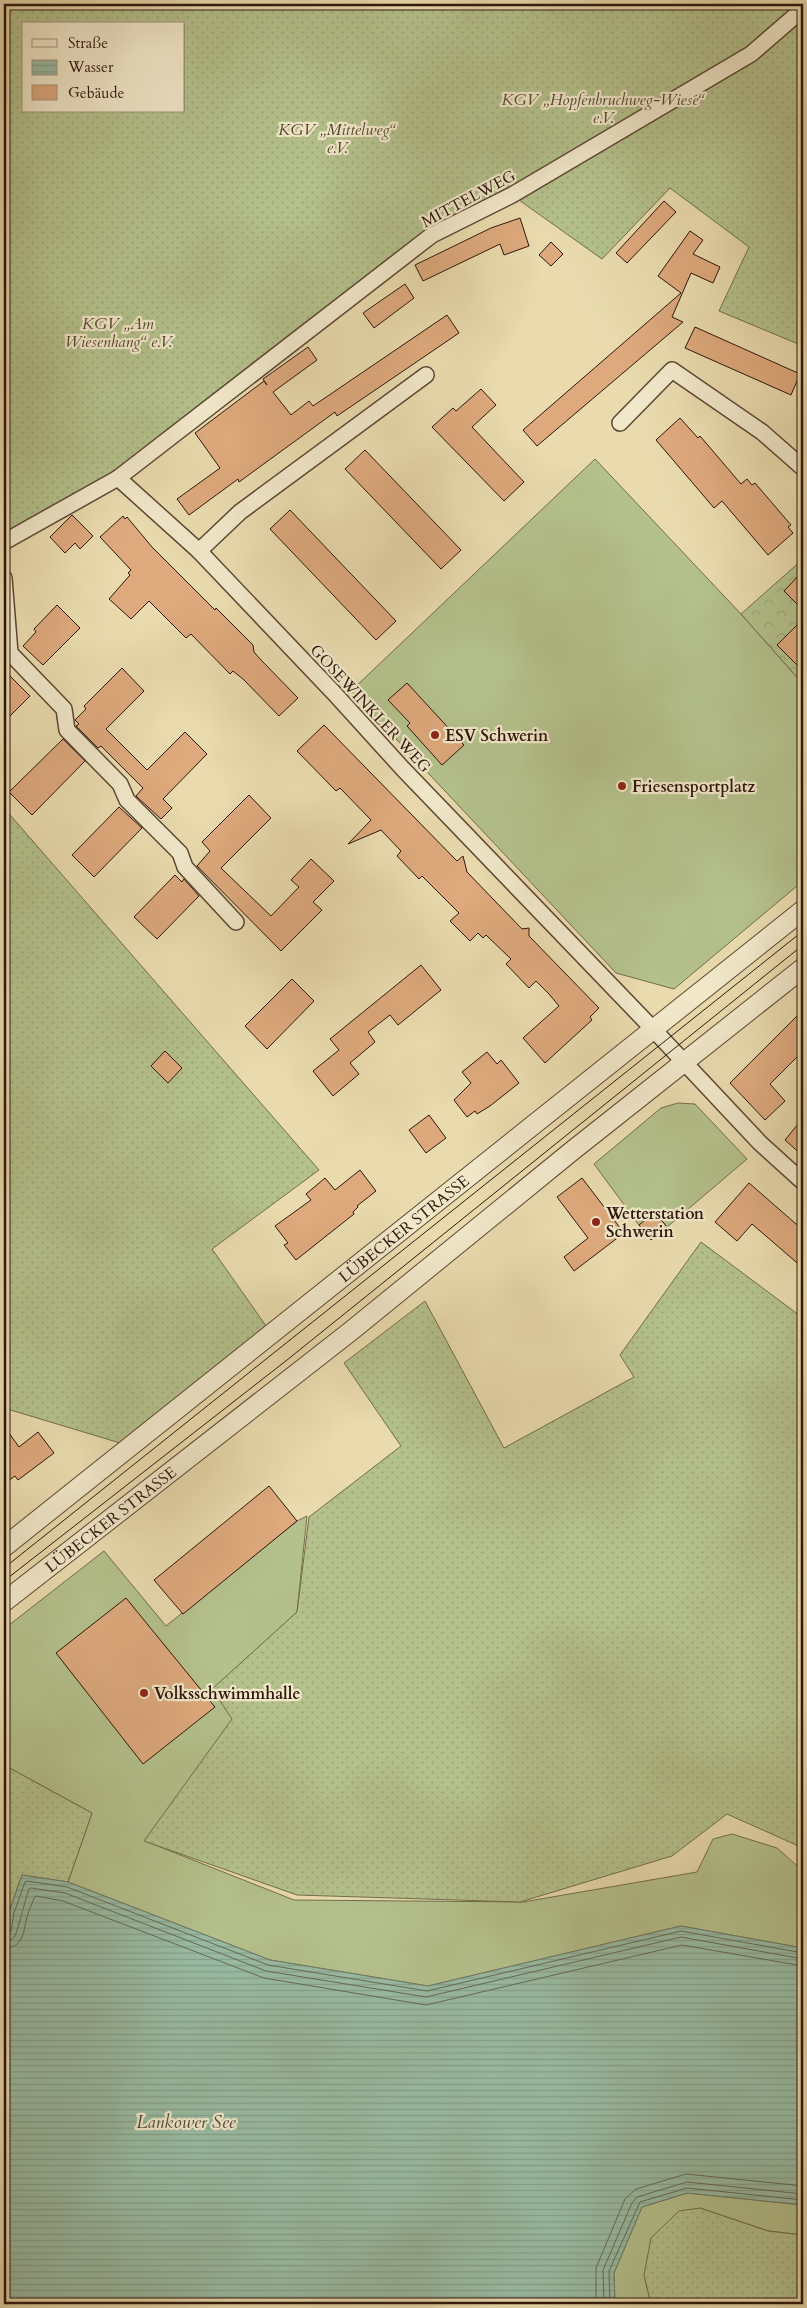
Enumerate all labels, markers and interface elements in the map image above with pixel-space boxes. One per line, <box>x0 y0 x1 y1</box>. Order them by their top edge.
legend <box>22 22 185 112</box>
text: Straße <box>68 33 108 53</box>
text: Wasser <box>67 57 114 77</box>
text: Gebäude <box>68 83 125 103</box>
park label: KGV „Hopfenbruchweg-Wiese“ e.V. <box>502 89 705 129</box>
park label: KGV „Mittelweg“ e.V. <box>278 119 397 159</box>
street label: MITTELWEG <box>417 165 520 233</box>
park label: KGV „Am Wiesenhang“ e.V. <box>65 313 174 353</box>
street label: GOSEWINKLER WEG <box>305 640 436 778</box>
place label: ESV Schwerin <box>445 725 549 747</box>
marker: ESV Schwerin <box>429 729 441 741</box>
place label: Friesensportplatz <box>632 776 755 798</box>
marker: Friesensportplatz <box>616 780 628 792</box>
street label: LÜBECKER STRASSE <box>334 1170 474 1288</box>
place label: Wetterstation Schwerin <box>605 1203 705 1243</box>
marker: Wetterstation Schwerin <box>590 1216 602 1228</box>
street label: LÜBECKER STRASSE <box>41 1461 181 1578</box>
place label: Volksschwimmhalle <box>154 1683 300 1705</box>
marker: Volksschwimmhalle <box>138 1687 150 1699</box>
water label: Lankower See <box>136 2110 237 2135</box>

